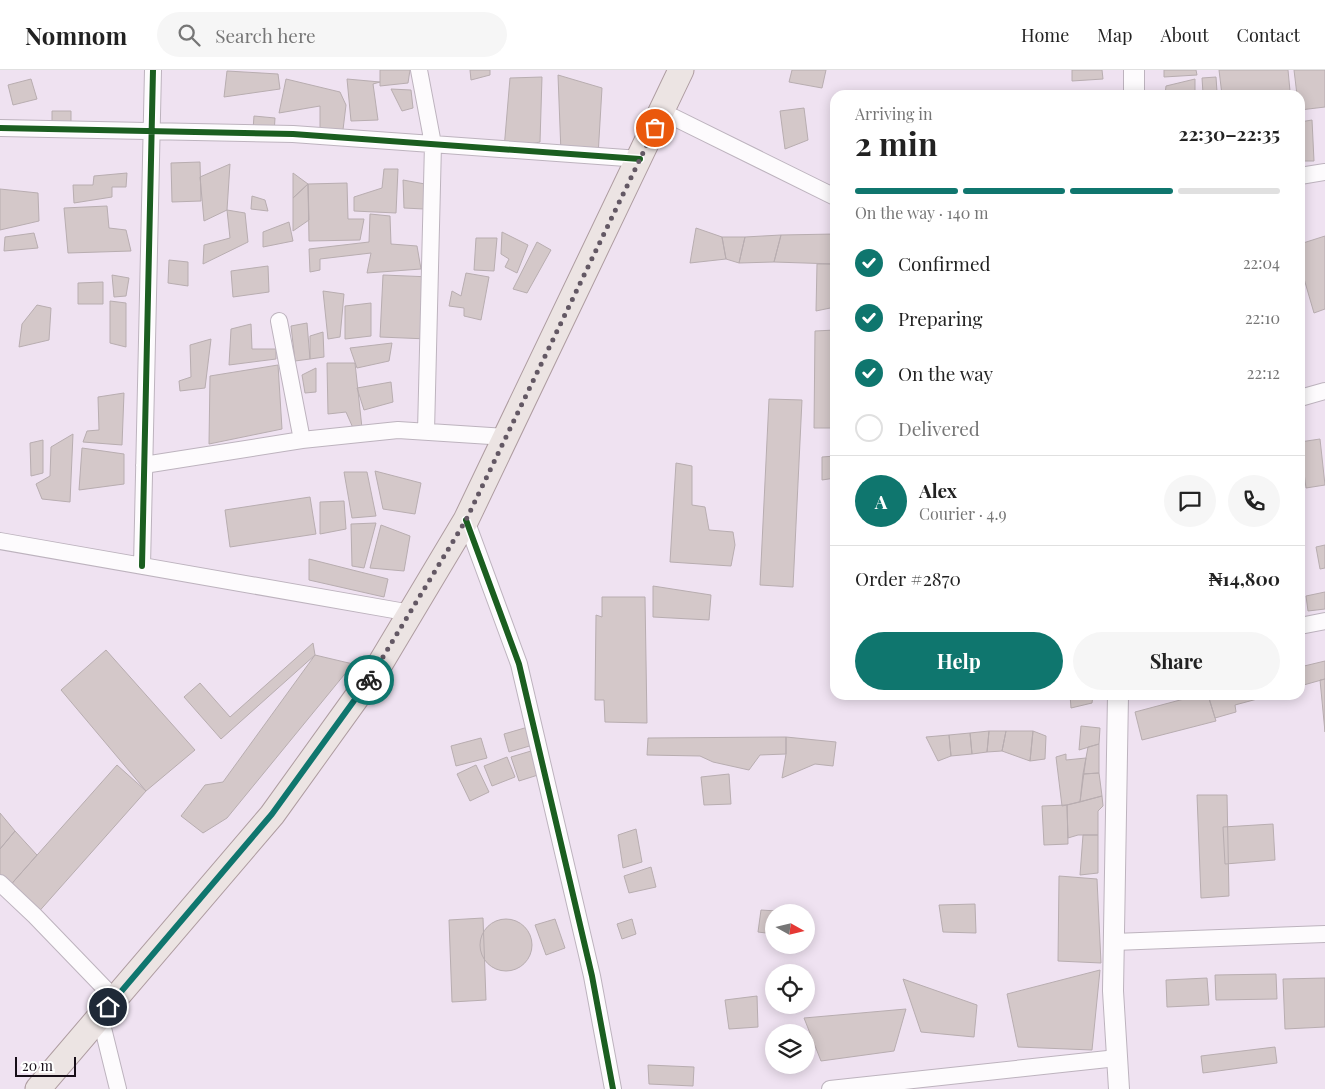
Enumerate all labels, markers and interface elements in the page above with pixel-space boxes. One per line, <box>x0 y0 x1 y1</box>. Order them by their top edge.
search box <box>157 12 507 57</box>
text: Nomnom <box>25 19 127 51</box>
icon: search <box>175 21 203 49</box>
text: Search here <box>215 22 316 48</box>
text: Home <box>1021 23 1069 47</box>
text: Map <box>1097 23 1132 47</box>
text: About <box>1160 23 1209 47</box>
text: Contact <box>1237 23 1300 47</box>
text: Arriving in <box>855 103 933 124</box>
pin <box>634 107 676 149</box>
icon: bag <box>641 114 669 142</box>
text: 22:30–22:35 <box>1178 120 1280 146</box>
text: 2 min <box>855 121 938 164</box>
text: On the way · 140 m <box>855 202 988 223</box>
icon: check <box>855 249 883 277</box>
text: Confirmed <box>898 250 991 276</box>
text: 22:04 <box>1243 252 1280 273</box>
icon: check <box>855 304 883 332</box>
text: Preparing <box>898 305 983 331</box>
text: 22:10 <box>1245 307 1280 328</box>
icon: check <box>855 359 883 387</box>
text: On the way <box>898 360 993 386</box>
text: 22:12 <box>1247 362 1280 383</box>
text: Delivered <box>898 415 980 441</box>
button: chat <box>1164 475 1216 527</box>
button: phone <box>1228 475 1280 527</box>
text: Alex <box>919 477 957 503</box>
text: A <box>875 488 887 514</box>
text: Courier · 4.9 <box>919 503 1007 524</box>
text: Order #2870 <box>855 565 961 591</box>
text: ₦14,800 <box>1209 565 1280 591</box>
button: Help <box>855 632 1063 690</box>
button: Share <box>1073 632 1280 690</box>
courier <box>344 655 394 705</box>
icon: bike <box>355 666 383 694</box>
north arrow <box>765 904 815 954</box>
map controls <box>765 904 815 1074</box>
button: locate <box>765 964 815 1014</box>
pin <box>87 986 129 1028</box>
icon: home <box>94 993 122 1021</box>
button: layers <box>765 1024 815 1074</box>
scale bar <box>15 1054 76 1077</box>
text: 20 m <box>22 1056 53 1075</box>

